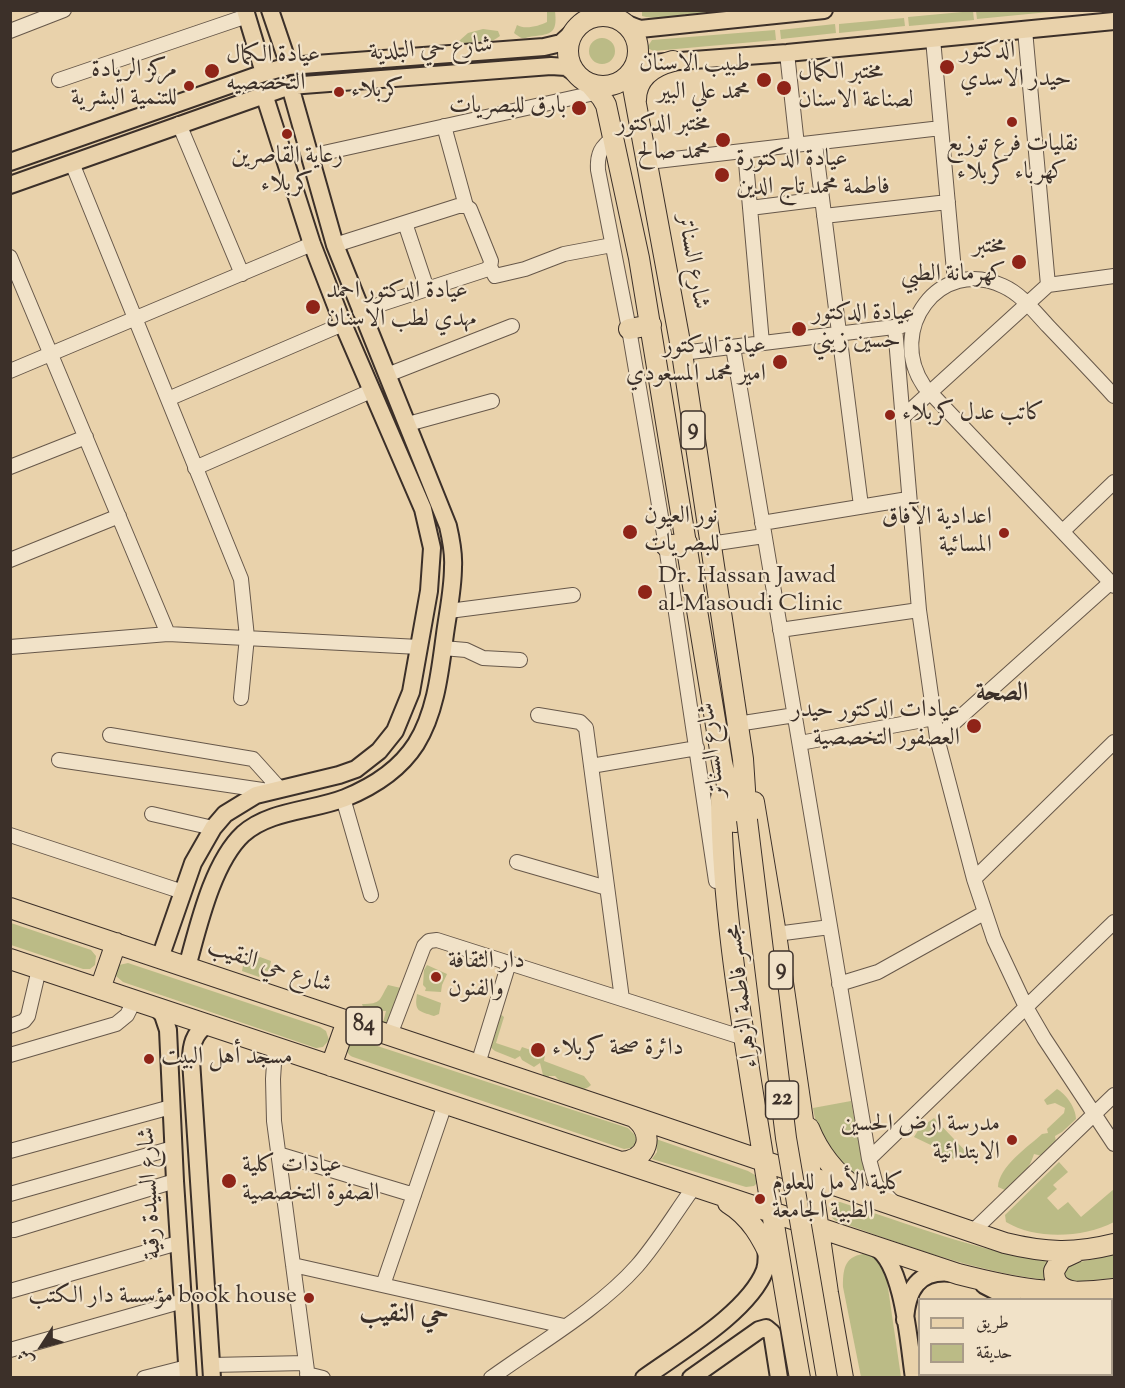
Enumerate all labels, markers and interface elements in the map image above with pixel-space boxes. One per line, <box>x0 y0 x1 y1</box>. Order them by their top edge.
street label: شارع حي البلدية <box>369 32 493 70</box>
place label: الدكتور حيدر الاسدي <box>960 39 1071 95</box>
place label: عيادة الكمال التخصصيه <box>226 43 320 99</box>
place label: طبيب الاسنان محمد علي البير <box>639 52 750 108</box>
place label: مركز الريادة للتنمية البشرية <box>71 58 177 114</box>
marker: الدكتور حيدر الاسدي <box>938 58 956 76</box>
place label: مختبر الكمال لصناعة الاسنان <box>798 60 914 116</box>
marker: عيادة الكمال التخصصيه <box>203 62 221 80</box>
marker: طبيب الاسنان محمد علي البير <box>755 71 773 89</box>
place label: كربلاء <box>351 78 404 106</box>
marker: مركز الريادة للتنمية البشرية <box>182 79 196 93</box>
marker: مختبر الكمال لصناعة الاسنان <box>775 79 793 97</box>
marker: كربلاء <box>332 85 346 99</box>
place label: بارق للبصريات <box>449 94 566 122</box>
marker: بارق للبصريات <box>570 99 588 117</box>
place label: مختبر الدكتور محمد صالح <box>616 112 710 168</box>
marker: نقليات فرع توزيع كهرباء كربلاء <box>1005 115 1019 129</box>
marker: رعاية القاصرين كربلاء <box>280 127 294 141</box>
marker: مختبر الدكتور محمد صالح <box>714 131 732 149</box>
place label: نقليات فرع توزيع كهرباء كربلاء <box>946 132 1078 188</box>
place label: رعاية القاصرين كربلاء <box>231 144 343 200</box>
place label: عيادة الدكتورة فاطمة محمد تاج الدين <box>736 147 890 203</box>
marker: عيادة الدكتورة فاطمة محمد تاج الدين <box>713 166 731 184</box>
street label: شارع السناتر <box>669 212 713 312</box>
place label: مختبر كهرمانة الطبي <box>901 234 1006 290</box>
marker: مختبر كهرمانة الطبي <box>1010 253 1028 271</box>
place label: عيادة الدكتور احمد مهدي لطب الاسنان <box>326 279 476 335</box>
marker: عيادة الدكتور احمد مهدي لطب الاسنان <box>304 298 322 316</box>
place label: عيادة الدكتور حسين زيني <box>812 301 915 357</box>
marker: عيادة الدكتور حسين زيني <box>790 320 808 338</box>
place label: عيادة الدكتور امير محمد المسعودي <box>626 334 766 390</box>
marker: عيادة الدكتور امير محمد المسعودي <box>771 353 789 371</box>
place label: كاتب عدل كربلاء <box>902 401 1045 429</box>
marker: كاتب عدل كربلاء <box>883 408 897 422</box>
road number: 9 <box>681 411 705 449</box>
place label: نور العيون للبصريات <box>644 504 720 560</box>
place label: اعدادية الآفاق المسائية <box>882 505 992 561</box>
marker: نور العيون للبصريات <box>621 523 639 541</box>
marker: اعدادية الآفاق المسائية <box>997 526 1011 540</box>
place label: Dr. Hassan Jawad al-Masoudi Clinic <box>658 564 843 620</box>
marker: Dr. Hassan Jawad al-Masoudi Clinic <box>636 583 654 601</box>
district label: الصحة <box>976 680 1028 712</box>
place label: عيادات الدكتور حيدر العصفور التخصصية <box>791 698 960 754</box>
street label: شارع السناتر <box>694 701 734 799</box>
marker: عيادات الدكتور حيدر العصفور التخصصية <box>965 717 983 735</box>
street label: مجسر فاطمة الزهراء <box>721 923 767 1069</box>
street label: شارع حي النقيب <box>203 934 335 1002</box>
place label: دار الثقافة والفنون <box>448 949 525 1005</box>
road number: 9 <box>769 951 793 989</box>
marker: دار الثقافة والفنون <box>429 970 443 984</box>
road number: 84 <box>346 1007 382 1045</box>
place label: دائرة صحة كربلاء <box>552 1036 684 1064</box>
marker: دائرة صحة كربلاء <box>529 1041 547 1059</box>
place label: مسجد أهل البيت <box>161 1045 293 1073</box>
marker: مسجد أهل البيت <box>142 1052 156 1066</box>
road number: 22 <box>766 1081 798 1119</box>
place label: مدرسة ارض الحسين الابتدائية <box>841 1112 1000 1168</box>
street label: شارع السيدة رقية <box>134 1126 170 1260</box>
marker: مدرسة ارض الحسين الابتدائية <box>1005 1133 1019 1147</box>
place label: عيادات كلية الصفوة التخصصية <box>242 1153 380 1209</box>
place label: كلية الأمل للعلوم الطبية الجامعة <box>772 1171 904 1227</box>
marker: عيادات كلية الصفوة التخصصية <box>220 1172 238 1190</box>
marker: كلية الأمل للعلوم الطبية الجامعة <box>753 1192 767 1206</box>
place label: مؤسسة دار الكتب book house <box>28 1284 297 1312</box>
marker: مؤسسة دار الكتب book house <box>302 1291 316 1305</box>
legend <box>918 1298 1113 1376</box>
district label: حي النقيب <box>359 1301 449 1333</box>
text: طريق <box>976 1311 1009 1337</box>
north arrow <box>12 1316 72 1376</box>
text: حديقة <box>976 1341 1012 1367</box>
text: ش <box>13 1344 41 1370</box>

